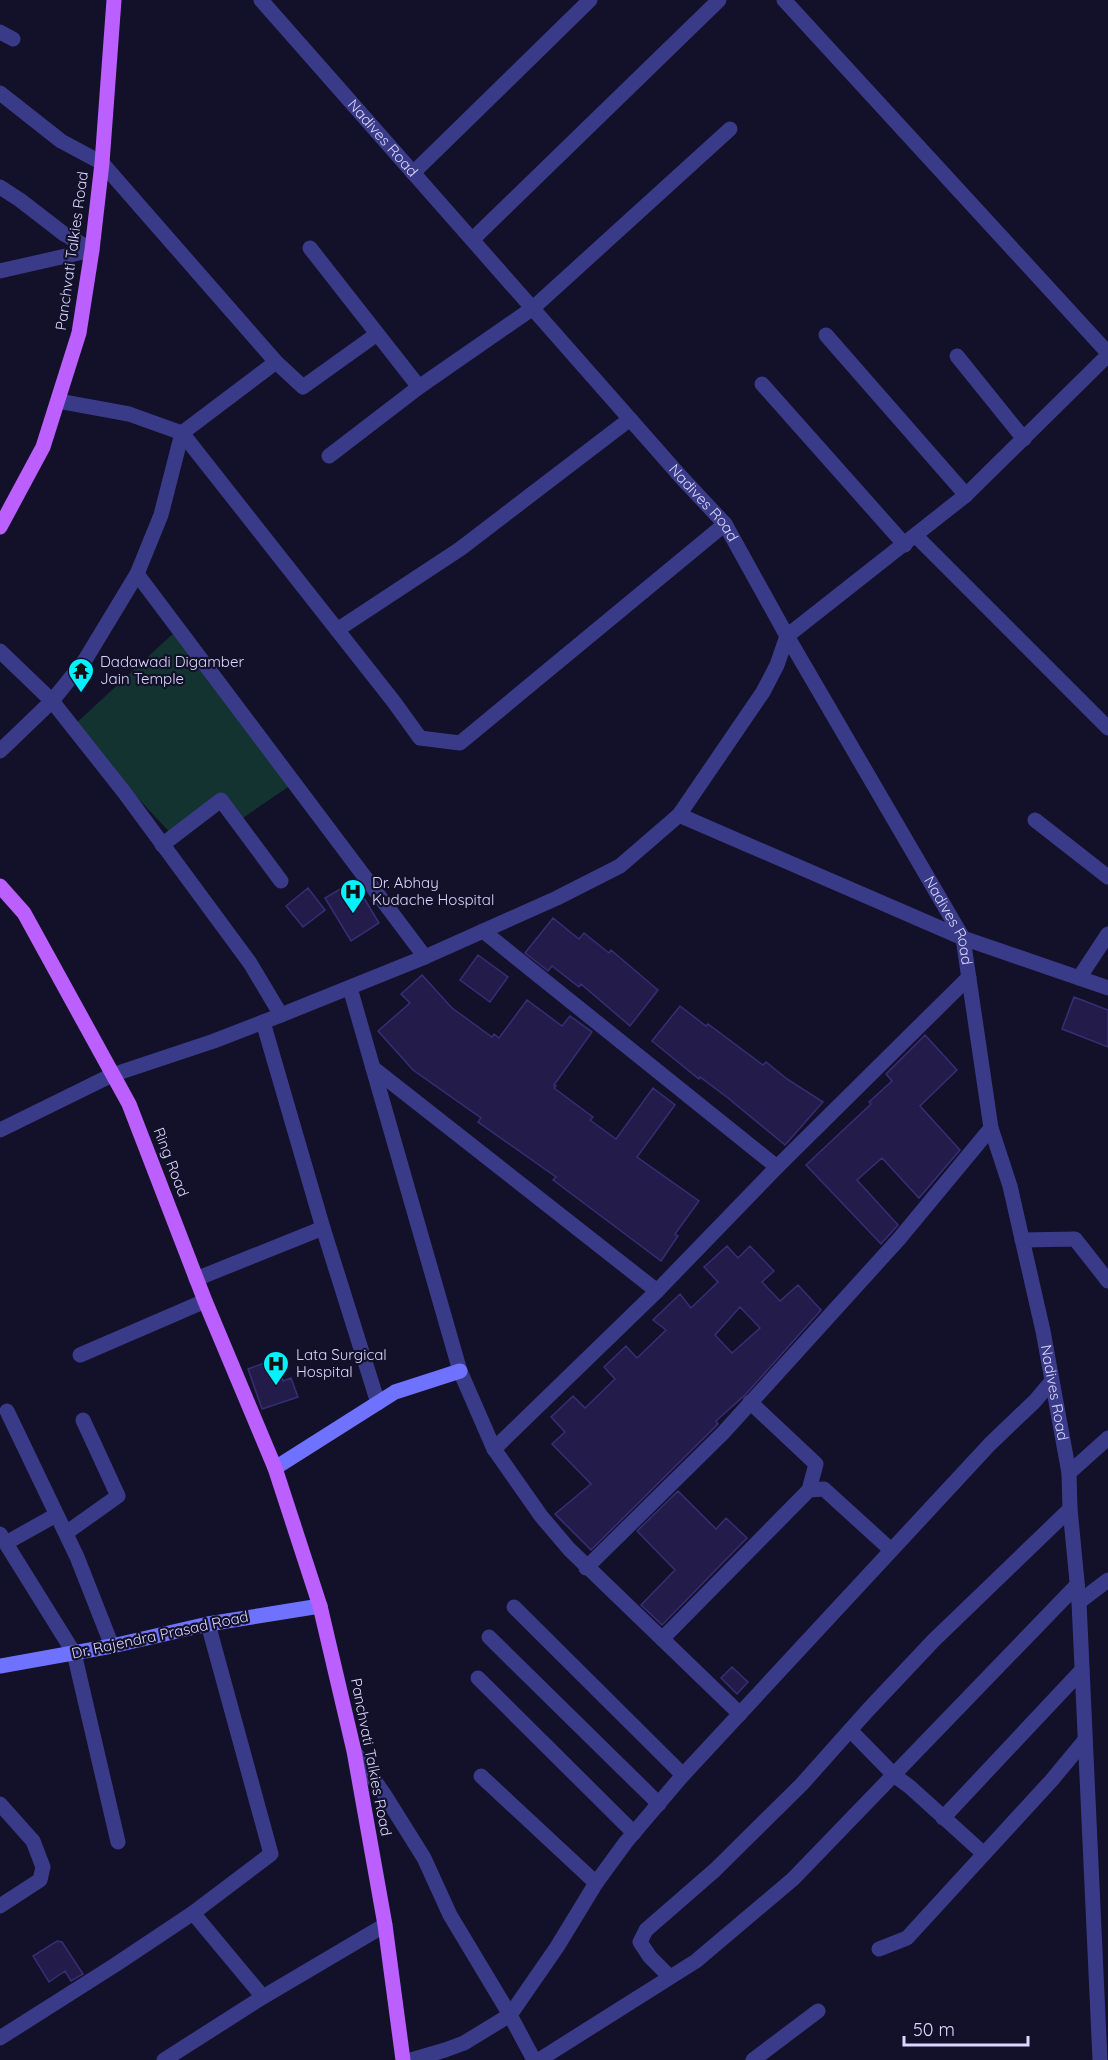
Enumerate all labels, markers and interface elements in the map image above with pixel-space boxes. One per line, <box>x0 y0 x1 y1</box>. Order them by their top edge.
street label: Nadives Road <box>344 95 422 180</box>
street label: Panchvati Talkies Road <box>51 170 92 332</box>
street label: Nadives Road <box>665 460 743 545</box>
place label: Dadawadi Digamber Jain Temple <box>100 652 244 688</box>
temple icon: Dadawadi Digamber Jain Temple <box>66 656 96 694</box>
street label: Nadives Road <box>920 872 977 966</box>
place label: Dr. Abhay Kudache Hospital <box>372 873 494 909</box>
hospital icon: Dr. Abhay Kudache Hospital <box>338 877 368 915</box>
street label: Ring Road <box>150 1125 193 1199</box>
street label: Nadives Road <box>1037 1343 1073 1442</box>
place label: Lata Surgical Hospital <box>296 1345 387 1381</box>
hospital icon: Lata Surgical Hospital <box>261 1349 291 1387</box>
street label: Dr. Rajendra Prasad Road <box>70 1606 250 1663</box>
street label: Panchvati Talkies Road <box>347 1676 396 1837</box>
scale bar <box>904 2009 1028 2047</box>
text: 50 m <box>913 2018 955 2041</box>

